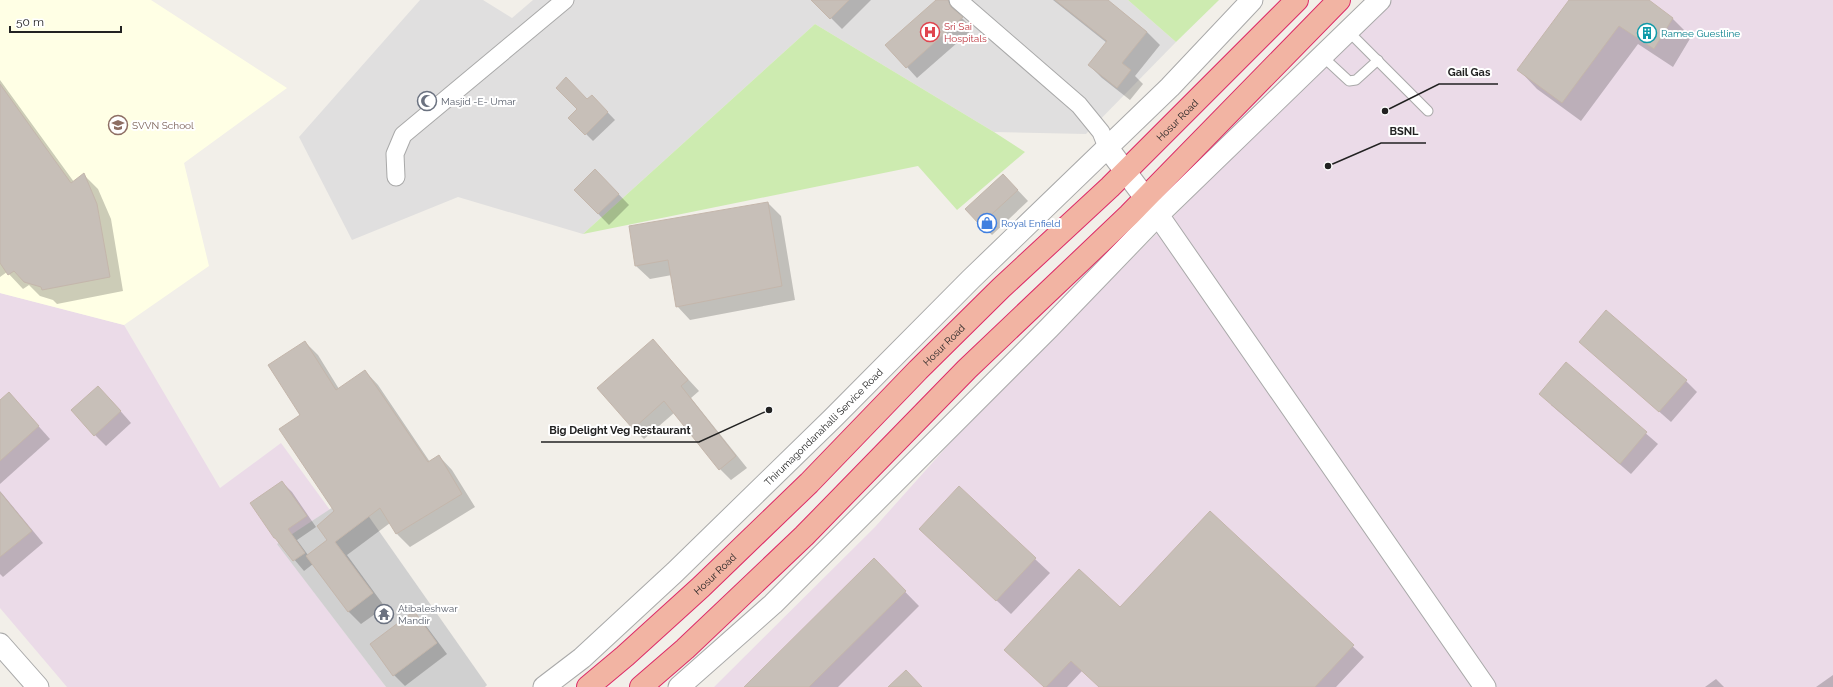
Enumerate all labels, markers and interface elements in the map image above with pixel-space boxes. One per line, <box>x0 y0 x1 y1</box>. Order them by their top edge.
scale bar <box>10 8 121 34</box>
text: 50 m <box>16 15 44 29</box>
hospital icon: Sri Sai Hospitals <box>919 21 941 43</box>
place label: Sri Sai Hospitals <box>944 21 987 44</box>
building icon: Ramee Guestline <box>1636 22 1658 44</box>
place label: Ramee Guestline <box>1661 28 1740 39</box>
callout: Gail Gas <box>1439 61 1498 84</box>
text: Gail Gas <box>1448 66 1491 79</box>
mosque icon: Masjid -E- Umar <box>416 90 438 112</box>
place label: Masjid -E- Umar <box>441 96 516 107</box>
street label: Hosur Road <box>1154 97 1200 143</box>
school or university icon: SVVN School <box>107 114 129 136</box>
place label: SVVN School <box>132 120 194 131</box>
callout: BSNL <box>1381 120 1426 143</box>
text: BSNL <box>1389 125 1419 138</box>
shop icon: Royal Enfield <box>976 212 998 234</box>
place label: Royal Enfield <box>1001 218 1061 229</box>
street label: Hosur Road <box>921 322 967 367</box>
street label: Thirumagondanahalli Service Road <box>762 366 885 488</box>
callout: Big Delight Veg Restaurant <box>541 419 699 442</box>
text: Big Delight Veg Restaurant <box>549 424 691 437</box>
street label: Hosur Road <box>691 551 738 596</box>
temple icon: Atibaleshwar Mandir <box>373 603 395 625</box>
place label: Atibaleshwar Mandir <box>398 603 458 626</box>

